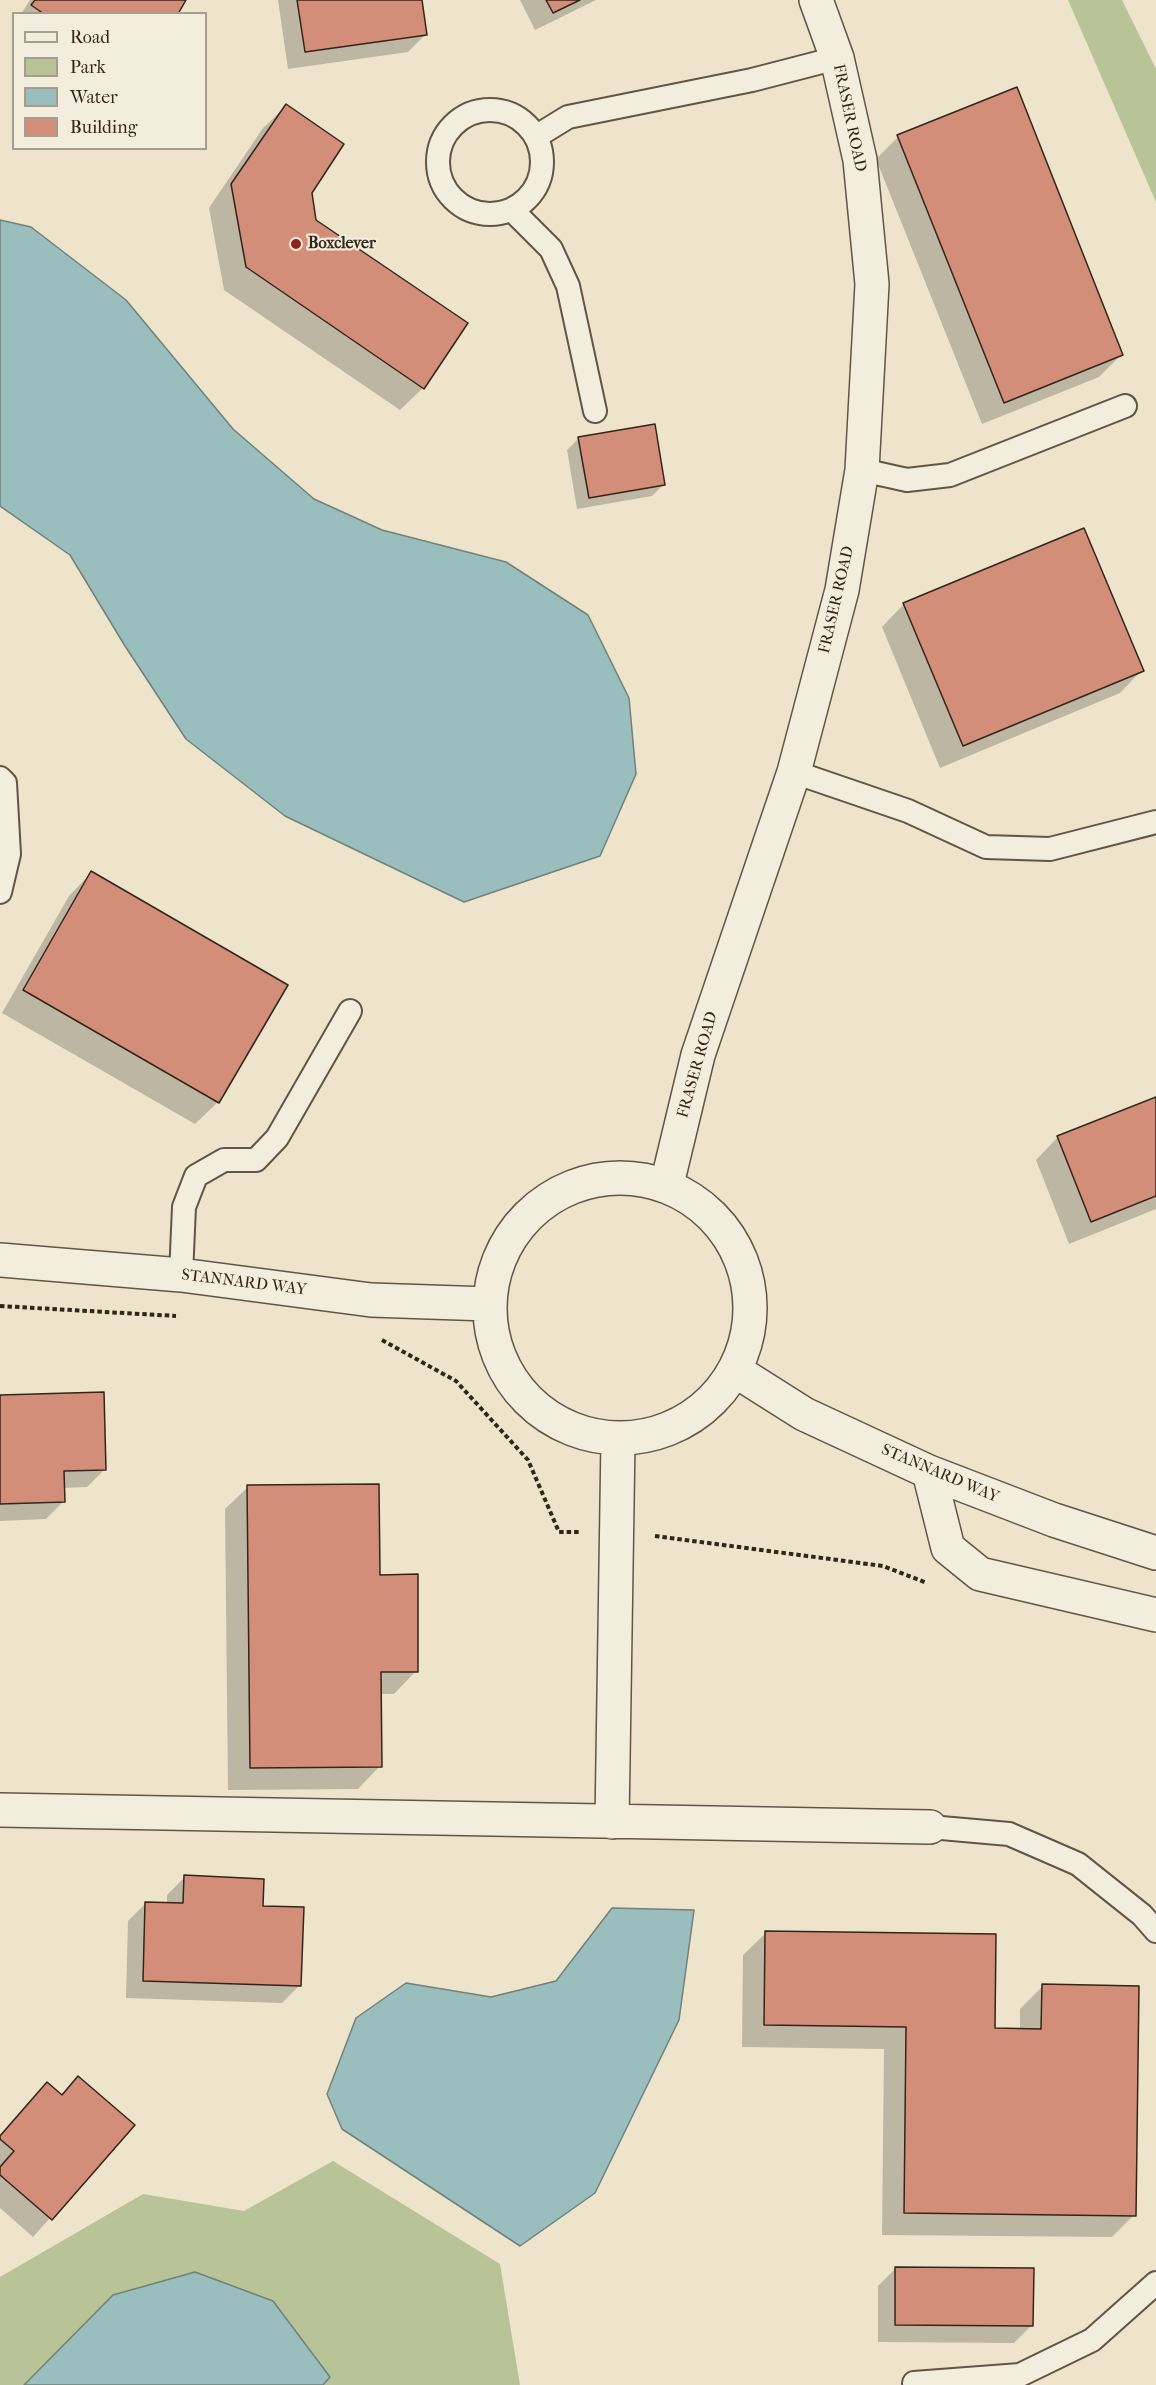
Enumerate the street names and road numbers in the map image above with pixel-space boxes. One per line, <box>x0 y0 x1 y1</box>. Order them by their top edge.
street label: FRASER ROAD <box>828 62 870 174</box>
street label: FRASER ROAD <box>815 544 859 656</box>
street label: FRASER ROAD <box>674 1010 722 1120</box>
street label: STANNARD WAY <box>180 1266 308 1300</box>
street label: STANNARD WAY <box>878 1441 1002 1507</box>

